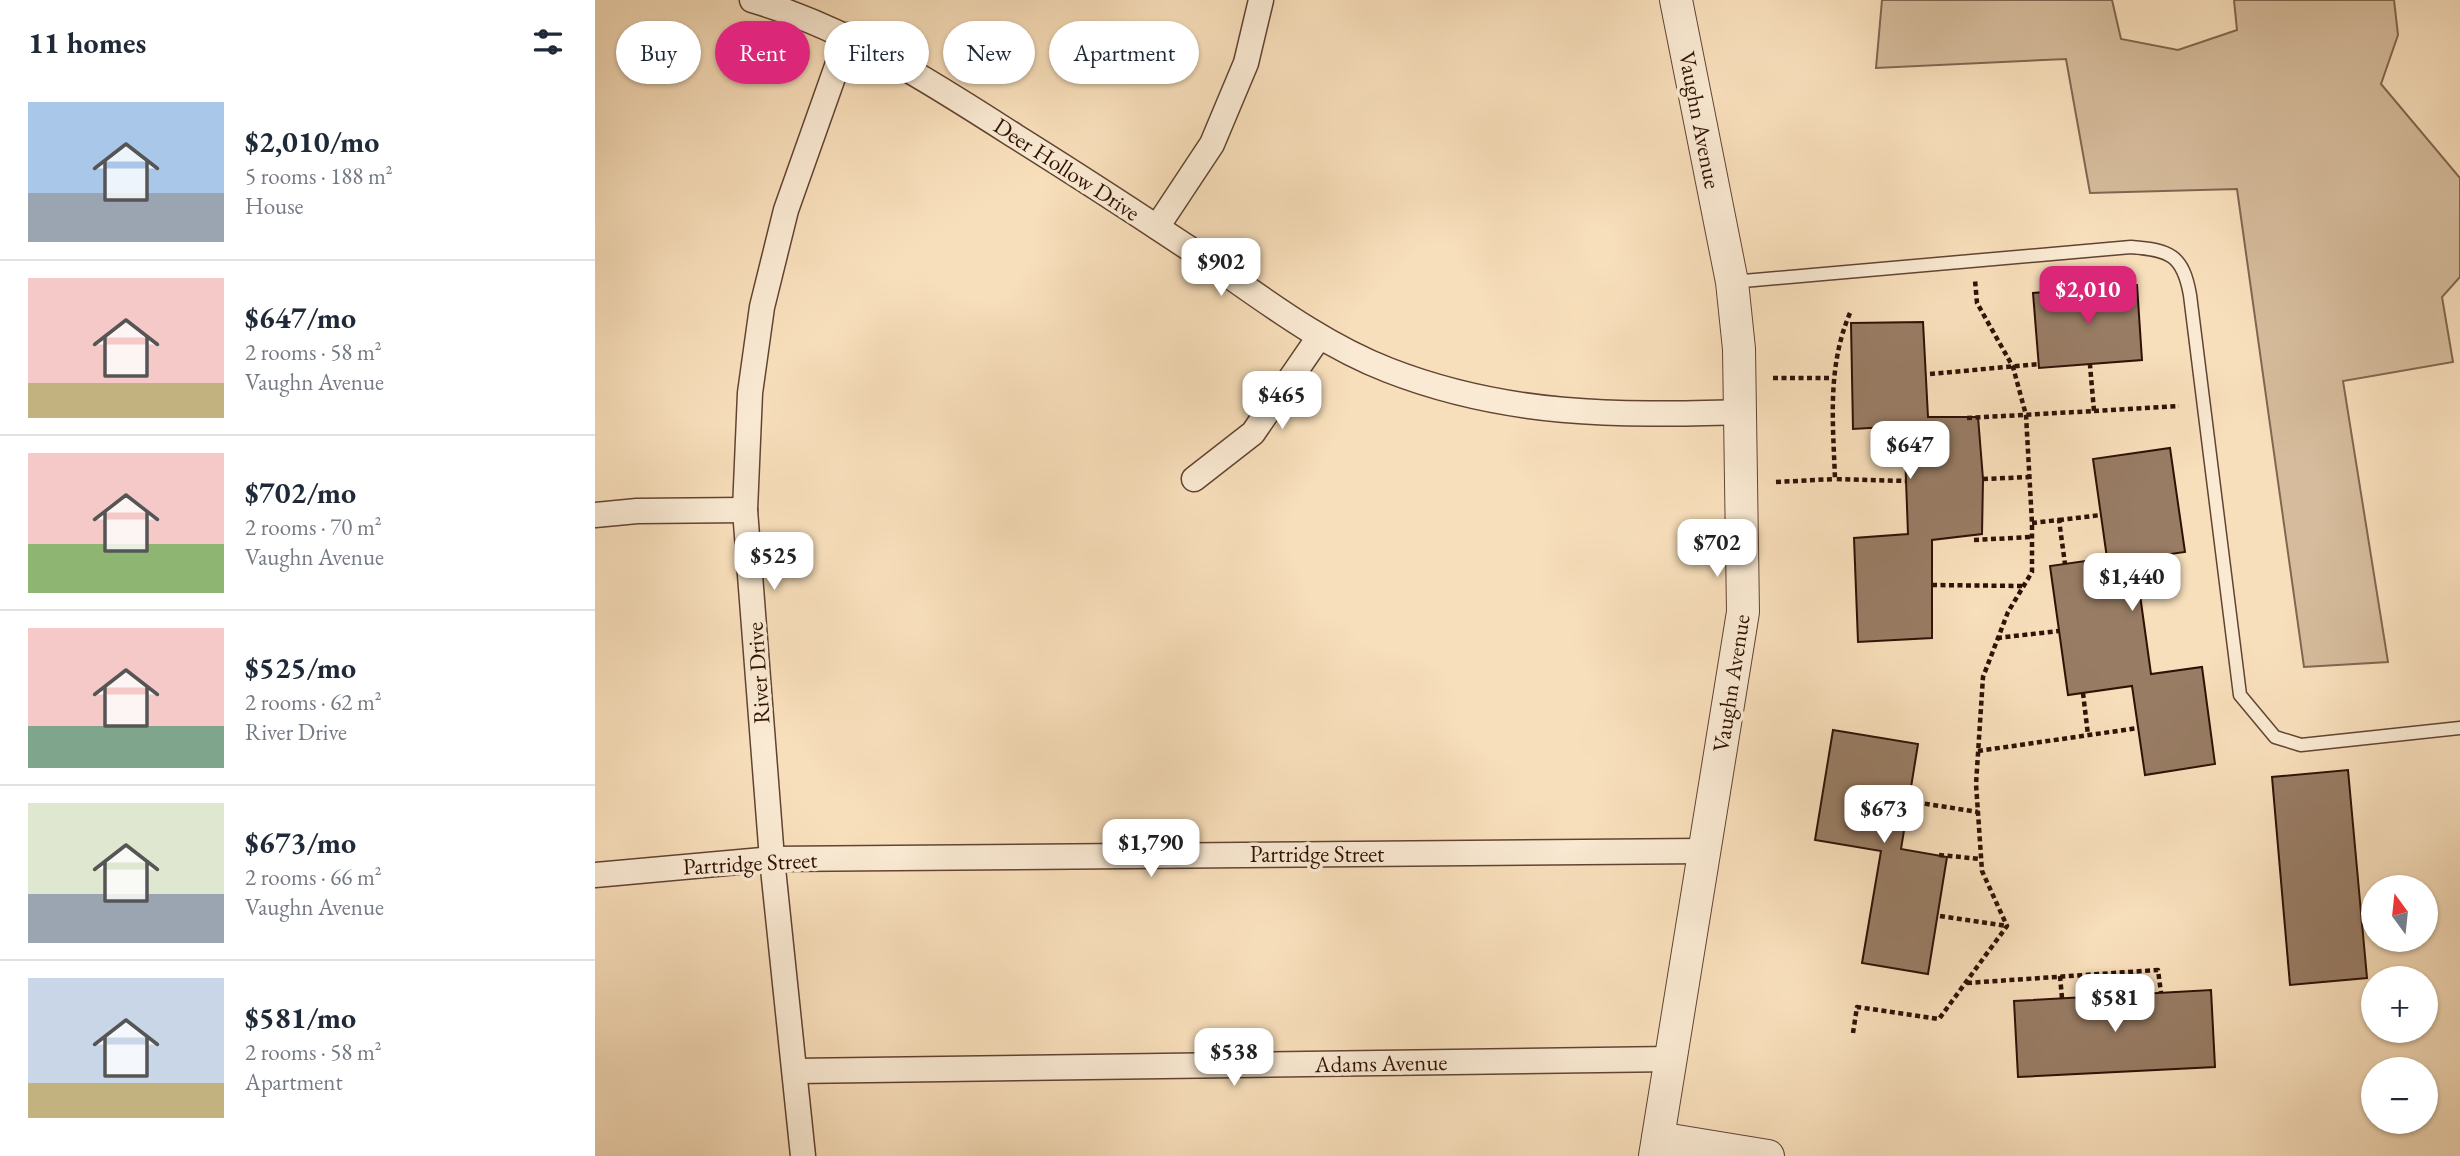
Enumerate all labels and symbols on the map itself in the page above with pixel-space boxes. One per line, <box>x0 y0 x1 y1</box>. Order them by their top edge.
street label: Vaughn Avenue <box>1672 49 1728 191</box>
street label: Deer Hollow Drive <box>988 111 1146 227</box>
pin: $902 <box>1180 238 1262 298</box>
pin: $2,010 <box>2031 266 2145 326</box>
pin: $465 <box>1241 372 1323 431</box>
pin: $647 <box>1869 421 1951 481</box>
pin: $702 <box>1676 520 1758 579</box>
pin: $525 <box>733 532 815 592</box>
pin: $1,440 <box>2075 554 2189 613</box>
street label: Vaughn Avenue <box>1705 612 1757 754</box>
street label: River Drive <box>739 621 777 725</box>
pin: $673 <box>1843 786 1925 845</box>
pin: $1,790 <box>1094 820 1208 879</box>
street label: Partridge Street <box>1250 839 1385 869</box>
street label: Partridge Street <box>682 844 819 882</box>
north arrow <box>2361 875 2438 952</box>
pin: $581 <box>2074 974 2156 1034</box>
pin: $538 <box>1193 1028 1275 1088</box>
street label: Adams Avenue <box>1313 1047 1448 1079</box>

